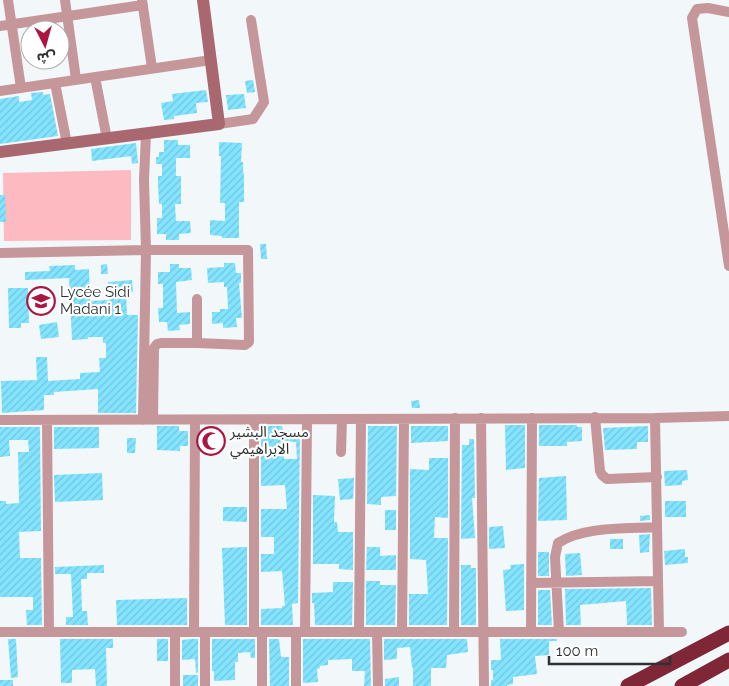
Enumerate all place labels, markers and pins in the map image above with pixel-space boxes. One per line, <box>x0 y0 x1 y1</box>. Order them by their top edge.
place label: Lycée Sidi Madani 1 <box>60 283 130 318</box>
school or university icon: Lycée Sidi Madani 1 <box>26 286 56 316</box>
place label: مسجد البشير الابراهيمي <box>229 423 309 460</box>
mosque icon: مسجد البشير الابراهيمي <box>196 426 226 456</box>

